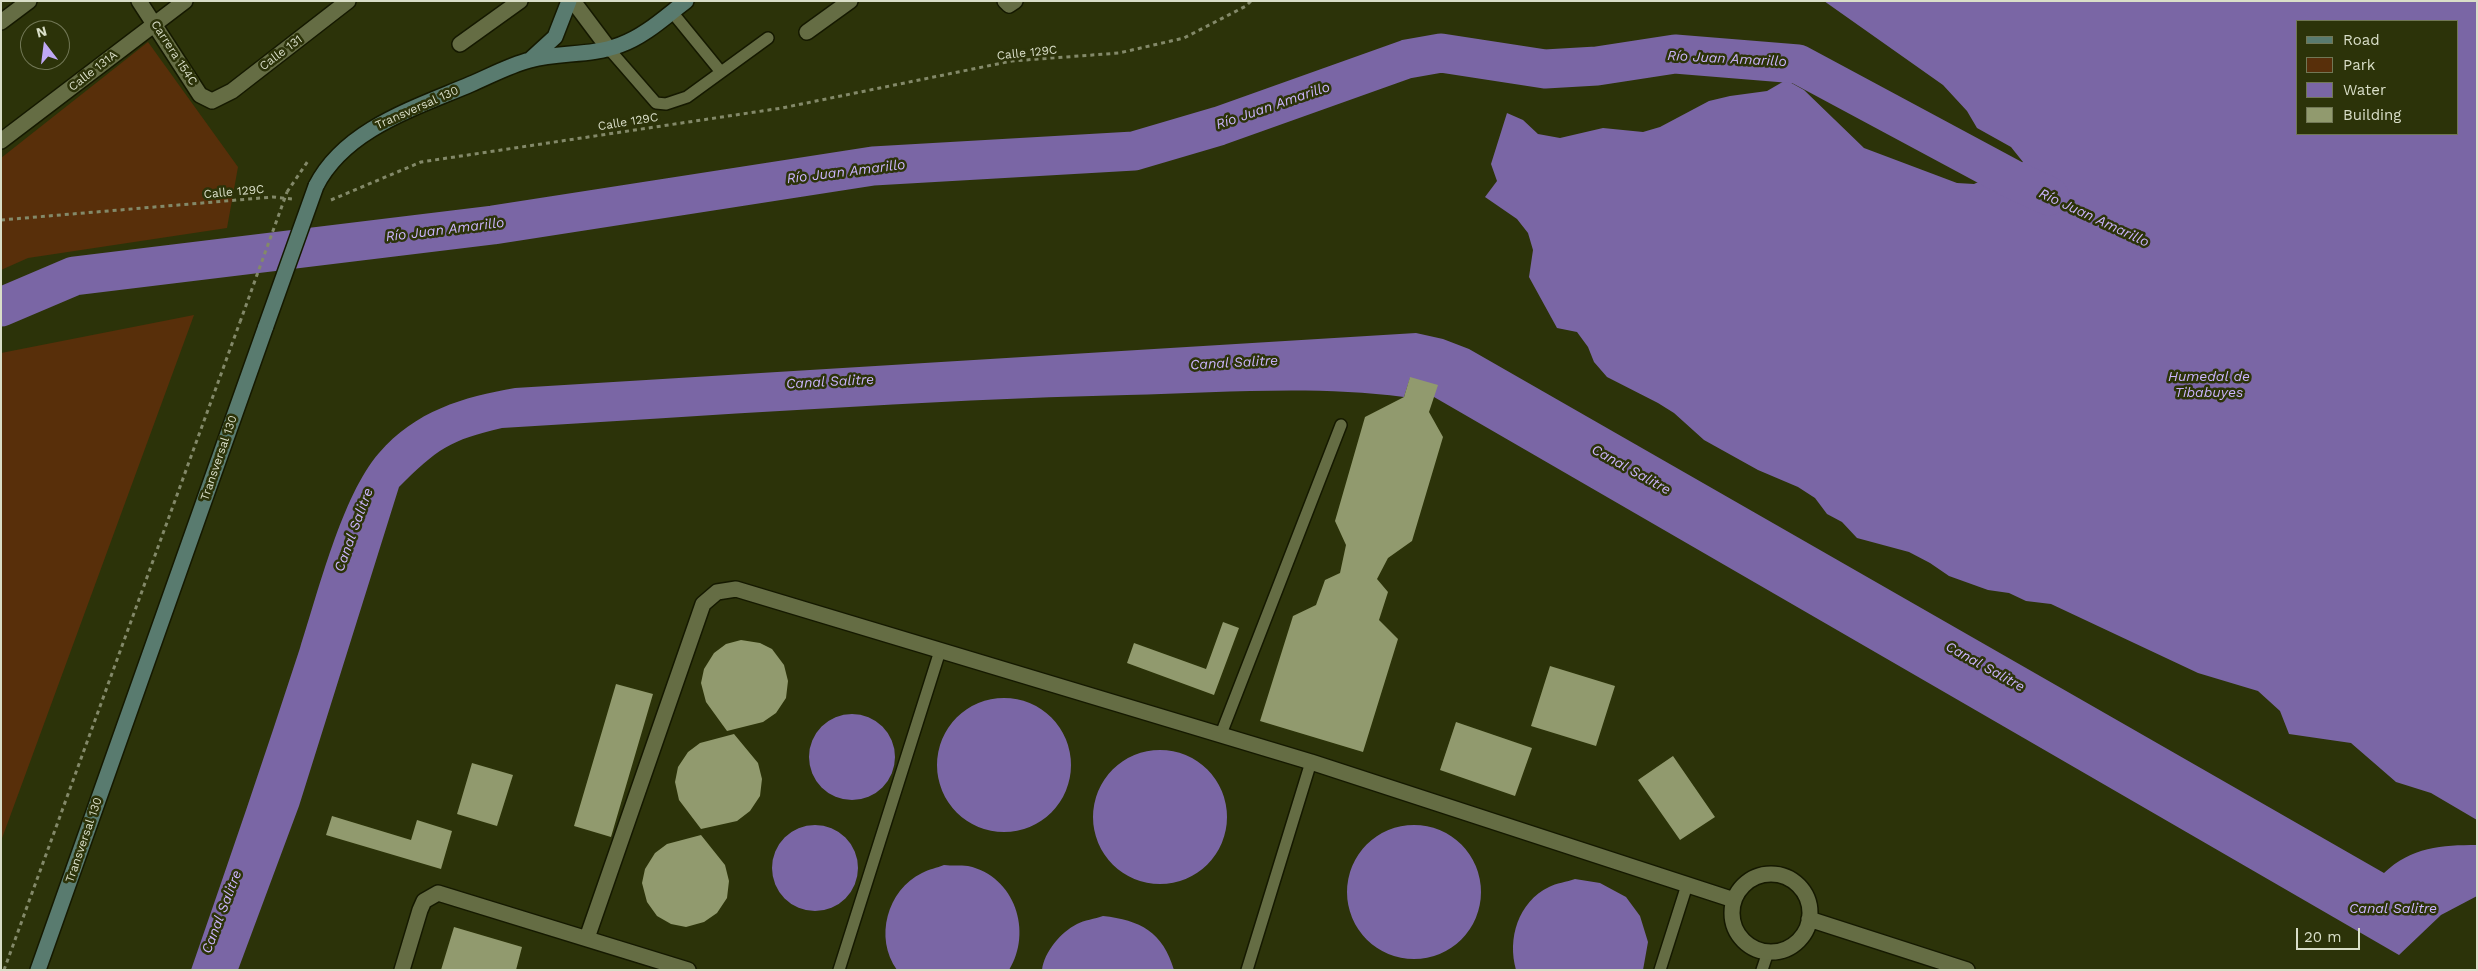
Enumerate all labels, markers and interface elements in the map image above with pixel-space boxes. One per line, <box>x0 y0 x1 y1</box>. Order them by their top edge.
street label: Carrera 154C <box>148 18 200 88</box>
north arrow <box>20 20 70 70</box>
legend <box>2296 20 2458 135</box>
text: N <box>34 22 48 41</box>
text: Road <box>2343 31 2380 49</box>
street label: Calle 131 <box>257 32 305 74</box>
street label: Calle 129C <box>996 43 1058 63</box>
water label: Río Juan Amarillo <box>1667 47 1787 71</box>
street label: Calle 131A <box>66 48 120 94</box>
text: Park <box>2343 56 2375 74</box>
water label: Río Juan Amarillo <box>1214 79 1332 133</box>
text: Water <box>2343 81 2386 99</box>
street label: Transversal 130 <box>373 83 461 133</box>
text: Building <box>2343 106 2401 124</box>
street label: Calle 129C <box>597 110 659 134</box>
water label: Río Juan Amarillo <box>786 156 906 188</box>
street label: Calle 129C <box>203 182 265 202</box>
water label: Río Juan Amarillo <box>2036 185 2152 251</box>
water label: Río Juan Amarillo <box>385 214 505 246</box>
water label: Canal Salitre <box>1190 352 1278 374</box>
water label: Humedal de Tibabuyes <box>2168 369 2250 402</box>
water label: Canal Salitre <box>786 371 874 393</box>
street label: Transversal 130 <box>198 413 240 503</box>
water label: Canal Salitre <box>1588 441 1674 499</box>
water label: Canal Salitre <box>331 486 377 574</box>
water label: Canal Salitre <box>1942 638 2028 696</box>
street label: Transversal 130 <box>63 795 105 885</box>
water label: Canal Salitre <box>198 868 246 956</box>
water label: Canal Salitre <box>2349 901 2437 917</box>
scale bar <box>2298 918 2362 950</box>
text: 20 m <box>2304 928 2342 946</box>

